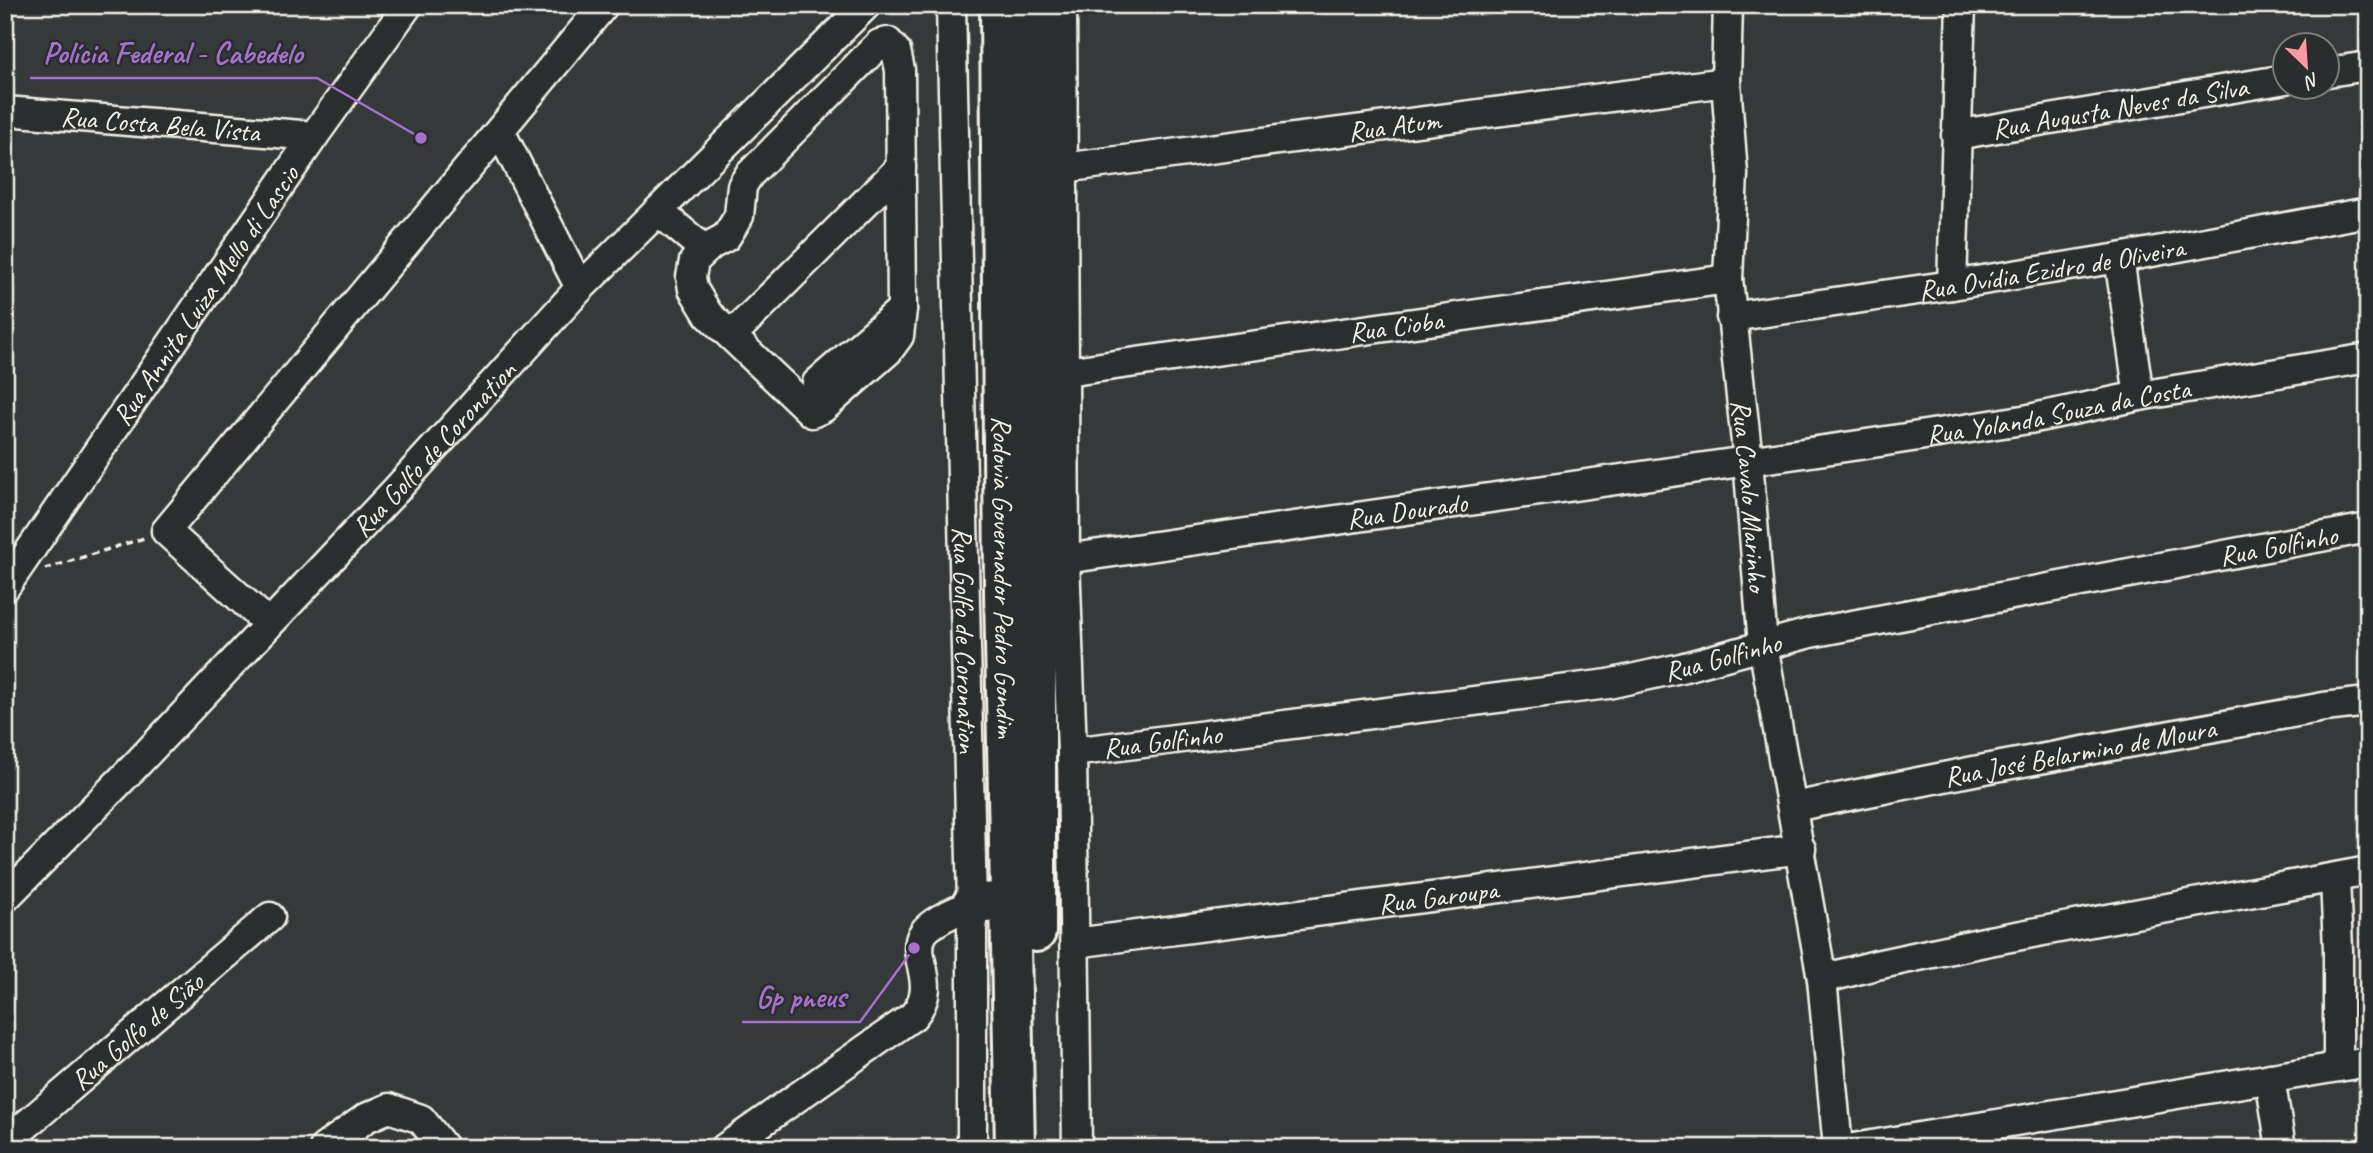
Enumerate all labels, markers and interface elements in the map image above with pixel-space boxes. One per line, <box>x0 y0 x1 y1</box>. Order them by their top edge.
callout: Polícia Federal - Cabedelo <box>30 27 317 78</box>
north arrow <box>2272 32 2342 102</box>
text: Polícia Federal - Cabedelo <box>43 34 305 72</box>
text: N <box>2299 67 2323 95</box>
street label: Rua Augusta Neves da Silva <box>1989 69 2252 147</box>
street label: Rua Costa Bela Vista <box>60 99 263 150</box>
street label: Rua Atum <box>1346 102 1445 149</box>
street label: Rua Annita Luiza Mello di Lascio <box>104 157 308 432</box>
street label: Rua Ovídia Ezidro de Oliveira <box>1916 229 2190 308</box>
street label: Rua Cioba <box>1347 302 1447 350</box>
street label: Rua Golfo de Coronation <box>344 352 524 544</box>
street label: Rua Yolanda Souza da Costa <box>1924 371 2194 453</box>
street label: Rua Cavalo Marinho <box>1723 398 1776 596</box>
street label: Rodovia Governador Pedro Gondim <box>985 416 1024 740</box>
street label: Rua Dourado <box>1344 484 1471 536</box>
street label: Rua Golfinho <box>2216 517 2342 574</box>
street label: Rua Golfo de Coronation <box>945 526 986 755</box>
street label: Rua Golfinho <box>1661 624 1787 689</box>
street label: Rua José Belarmino de Moura <box>1941 710 2220 795</box>
street label: Rua Golfinho <box>1101 716 1226 766</box>
street label: Rua Garoupa <box>1376 871 1503 922</box>
street label: Rua Golfo de Sião <box>63 963 212 1098</box>
callout: Gp pneus <box>742 971 860 1022</box>
text: Gp pneus <box>756 978 850 1016</box>

